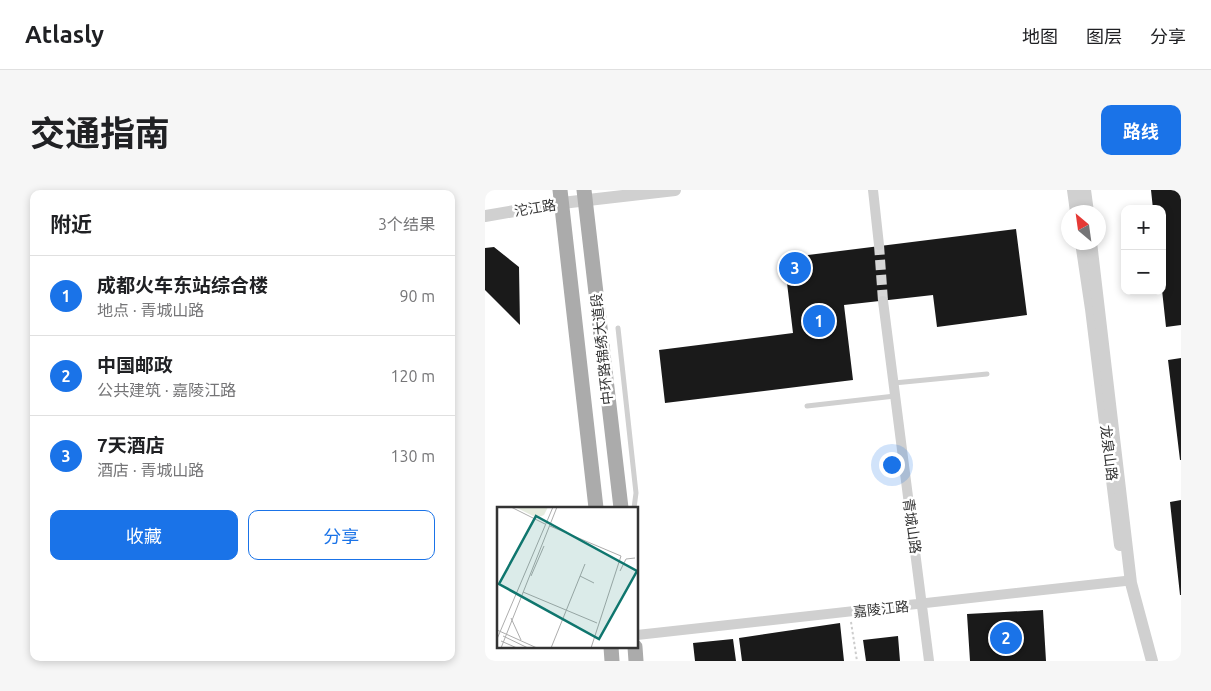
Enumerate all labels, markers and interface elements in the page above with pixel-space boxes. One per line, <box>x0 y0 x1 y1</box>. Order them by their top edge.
text: Atlasly <box>25 21 104 48</box>
text: 地图 <box>1022 26 1058 46</box>
text: 图层 <box>1086 26 1122 46</box>
text: 分享 <box>1150 26 1186 46</box>
button: 路线 <box>1101 105 1181 155</box>
text: 交通指南 <box>30 113 170 153</box>
street label: 沱江路 <box>513 197 557 219</box>
north arrow <box>1061 205 1106 250</box>
map controls <box>1121 205 1166 295</box>
button: + <box>1121 205 1166 250</box>
text: 附近 <box>50 212 92 236</box>
text: 3个结果 <box>378 215 435 233</box>
pin: 3 <box>779 249 811 287</box>
button: − <box>1121 250 1166 295</box>
text: 成都火车东站综合楼 <box>97 274 268 296</box>
text: 1 <box>61 287 71 305</box>
text: 90 m <box>399 287 435 305</box>
street label: 中环路锦绣大道段 <box>588 292 616 406</box>
text: 地点 · 青城山路 <box>97 301 204 319</box>
pin: 1 <box>803 302 835 340</box>
text: 中国邮政 <box>97 354 173 376</box>
text: 2 <box>61 367 71 385</box>
text: 120 m <box>390 367 435 385</box>
text: 公共建筑 · 嘉陵江路 <box>97 381 236 399</box>
street label: 龙泉山路 <box>1098 424 1120 482</box>
text: 7天酒店 <box>97 434 165 456</box>
text: 3 <box>61 447 71 465</box>
text: 130 m <box>390 447 435 465</box>
your location <box>879 452 905 478</box>
text: 酒店 · 青城山路 <box>97 461 204 479</box>
street label: 青城山路 <box>900 497 924 555</box>
inset map <box>497 507 639 648</box>
button: 收藏 <box>50 510 238 560</box>
button: 分享 <box>248 510 435 560</box>
street label: 嘉陵江路 <box>852 598 910 620</box>
pin: 2 <box>990 619 1022 657</box>

